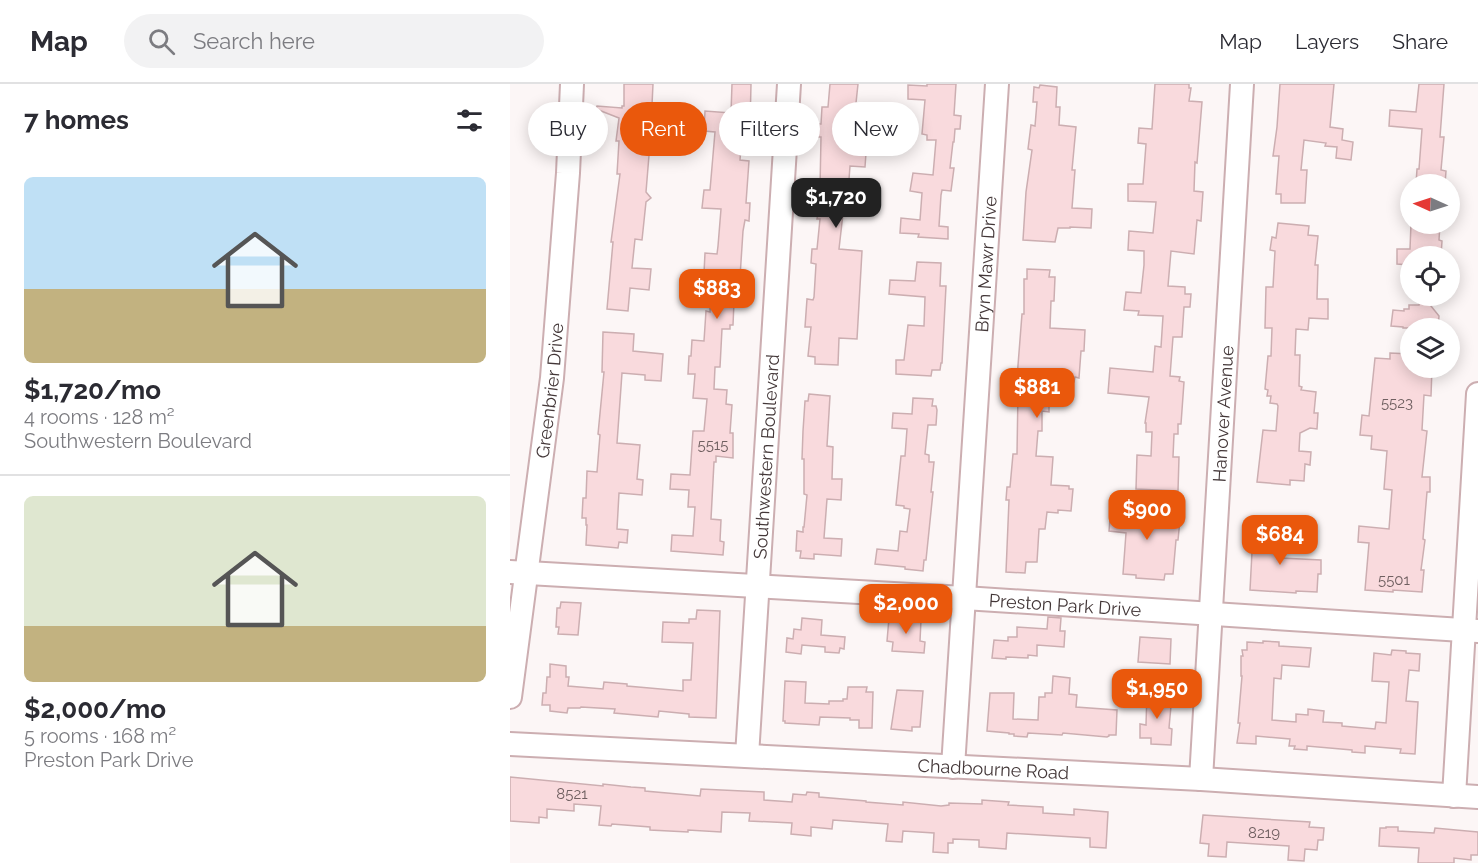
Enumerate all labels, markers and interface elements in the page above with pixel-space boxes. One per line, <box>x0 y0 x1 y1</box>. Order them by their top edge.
search box <box>124 14 544 68</box>
text: Map <box>30 25 88 58</box>
icon: search <box>145 25 178 58</box>
text: Search here <box>193 28 315 54</box>
text: Map <box>1219 29 1262 54</box>
text: Layers <box>1295 29 1359 54</box>
text: Share <box>1392 29 1448 54</box>
chip: Buy <box>528 102 608 156</box>
chip: Rent <box>620 102 707 156</box>
chip: Filters <box>719 102 820 156</box>
chip: New <box>832 102 919 156</box>
icon: filters <box>453 104 486 137</box>
text: 7 homes <box>24 105 129 135</box>
north arrow <box>1400 174 1460 234</box>
map controls <box>1400 174 1460 378</box>
pin: $1,720 <box>787 178 885 229</box>
text: $1,720 <box>805 185 867 209</box>
street label: Bryn Mawr Drive <box>971 195 1000 333</box>
icon: home <box>201 216 309 324</box>
button: locate <box>1400 246 1460 306</box>
pin: $883 <box>681 269 753 320</box>
text: $883 <box>693 276 741 300</box>
button: layers <box>1400 318 1460 378</box>
street label: Greenbrier Drive <box>531 322 567 459</box>
street label: Hanover Avenue <box>1208 344 1237 483</box>
street label: Southwestern Boulevard <box>749 353 783 560</box>
pin: $881 <box>1001 368 1073 419</box>
text: $1,720/mo <box>24 375 161 405</box>
text: $881 <box>1014 375 1060 399</box>
house number: 5523 <box>1381 394 1413 412</box>
text: 4 rooms · 128 m² <box>24 405 175 429</box>
text: Southwestern Boulevard <box>24 429 252 453</box>
house number: 5515 <box>698 436 728 454</box>
pin: $900 <box>1111 490 1183 541</box>
text: $900 <box>1122 497 1172 521</box>
pin: $684 <box>1244 515 1316 566</box>
text: $684 <box>1256 522 1304 546</box>
icon: home <box>201 535 309 643</box>
house number: 5501 <box>1378 571 1411 589</box>
pin: $2,000 <box>857 584 955 635</box>
street label: Preston Park Drive <box>988 589 1142 620</box>
text: $2,000 <box>873 591 939 615</box>
pin: $1,950 <box>1108 669 1206 720</box>
text: $1,950 <box>1126 676 1188 700</box>
text: $2,000/mo <box>24 694 166 724</box>
text: 5 rooms · 168 m² <box>24 724 176 748</box>
text: Preston Park Drive <box>24 748 193 772</box>
street label: Chadbourne Road <box>917 754 1070 783</box>
house number: 8521 <box>556 785 588 803</box>
house number: 8219 <box>1248 824 1280 842</box>

